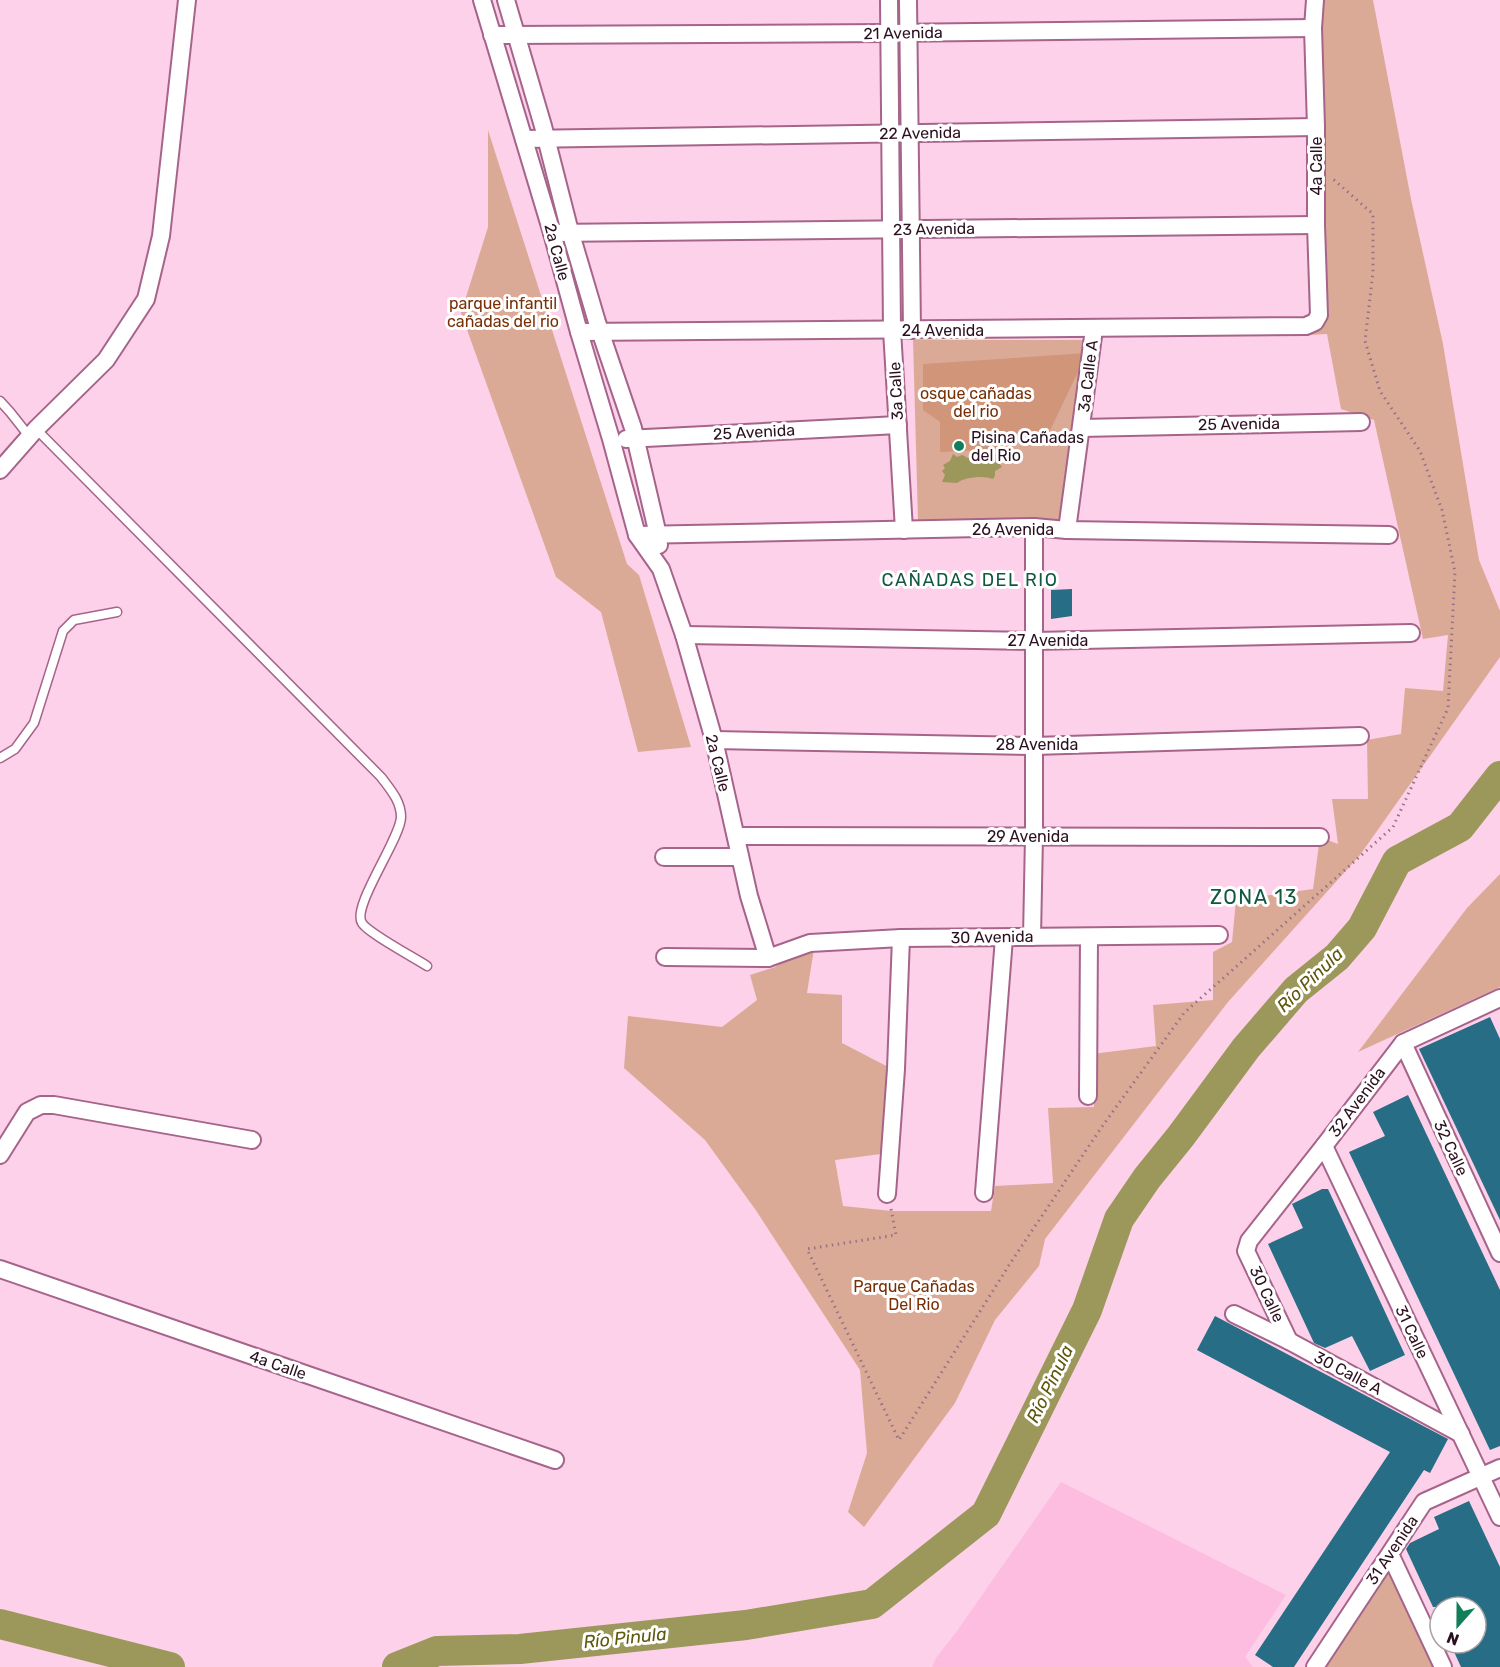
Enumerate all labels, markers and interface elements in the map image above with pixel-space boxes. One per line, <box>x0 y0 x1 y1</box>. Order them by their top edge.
street label: 21 Avenida <box>863 23 943 43</box>
street label: 22 Avenida <box>879 123 961 143</box>
street label: 4a Calle <box>1307 137 1326 195</box>
street label: 23 Avenida <box>893 219 975 239</box>
street label: 2a Calle <box>540 221 574 283</box>
park label: parque infantil cañadas del rio <box>447 294 559 331</box>
street label: 24 Avenida <box>902 321 984 340</box>
street label: 3a Calle A <box>1074 338 1102 413</box>
street label: 3a Calle <box>885 361 907 421</box>
park label: osque cañadas del rio <box>920 384 1032 421</box>
street label: 25 Avenida <box>1198 414 1280 434</box>
street label: 25 Avenida <box>713 420 795 444</box>
place label: Pisina Cañadas del Rio <box>971 428 1084 465</box>
marker: Pisina Cañadas del Rio <box>952 439 966 453</box>
street label: 26 Avenida <box>972 520 1054 539</box>
district label: CAÑADAS DEL RIO <box>882 569 1058 591</box>
street label: 27 Avenida <box>1008 631 1088 650</box>
street label: 2a Calle <box>702 732 734 794</box>
street label: 28 Avenida <box>996 735 1078 754</box>
street label: 29 Avenida <box>987 827 1069 846</box>
district label: ZONA 13 <box>1210 885 1298 909</box>
street label: 30 Avenida <box>950 927 1034 947</box>
water label: Río Pinula <box>1272 943 1348 1017</box>
street label: 32 Avenida <box>1325 1063 1389 1141</box>
street label: 32 Calle <box>1430 1117 1472 1179</box>
street label: 30 Calle <box>1246 1263 1288 1325</box>
park label: Parque Cañadas Del Rio <box>853 1277 975 1314</box>
street label: 31 Calle <box>1391 1302 1433 1362</box>
water label: Río Pinula <box>1022 1341 1078 1426</box>
street label: 4a Calle <box>247 1346 309 1384</box>
street label: 30 Calle A <box>1311 1347 1385 1399</box>
street label: 31 Avenida <box>1362 1512 1422 1588</box>
north arrow <box>1428 1595 1488 1655</box>
water label: Río Pinula <box>582 1623 668 1653</box>
text: N <box>1444 1628 1462 1649</box>

